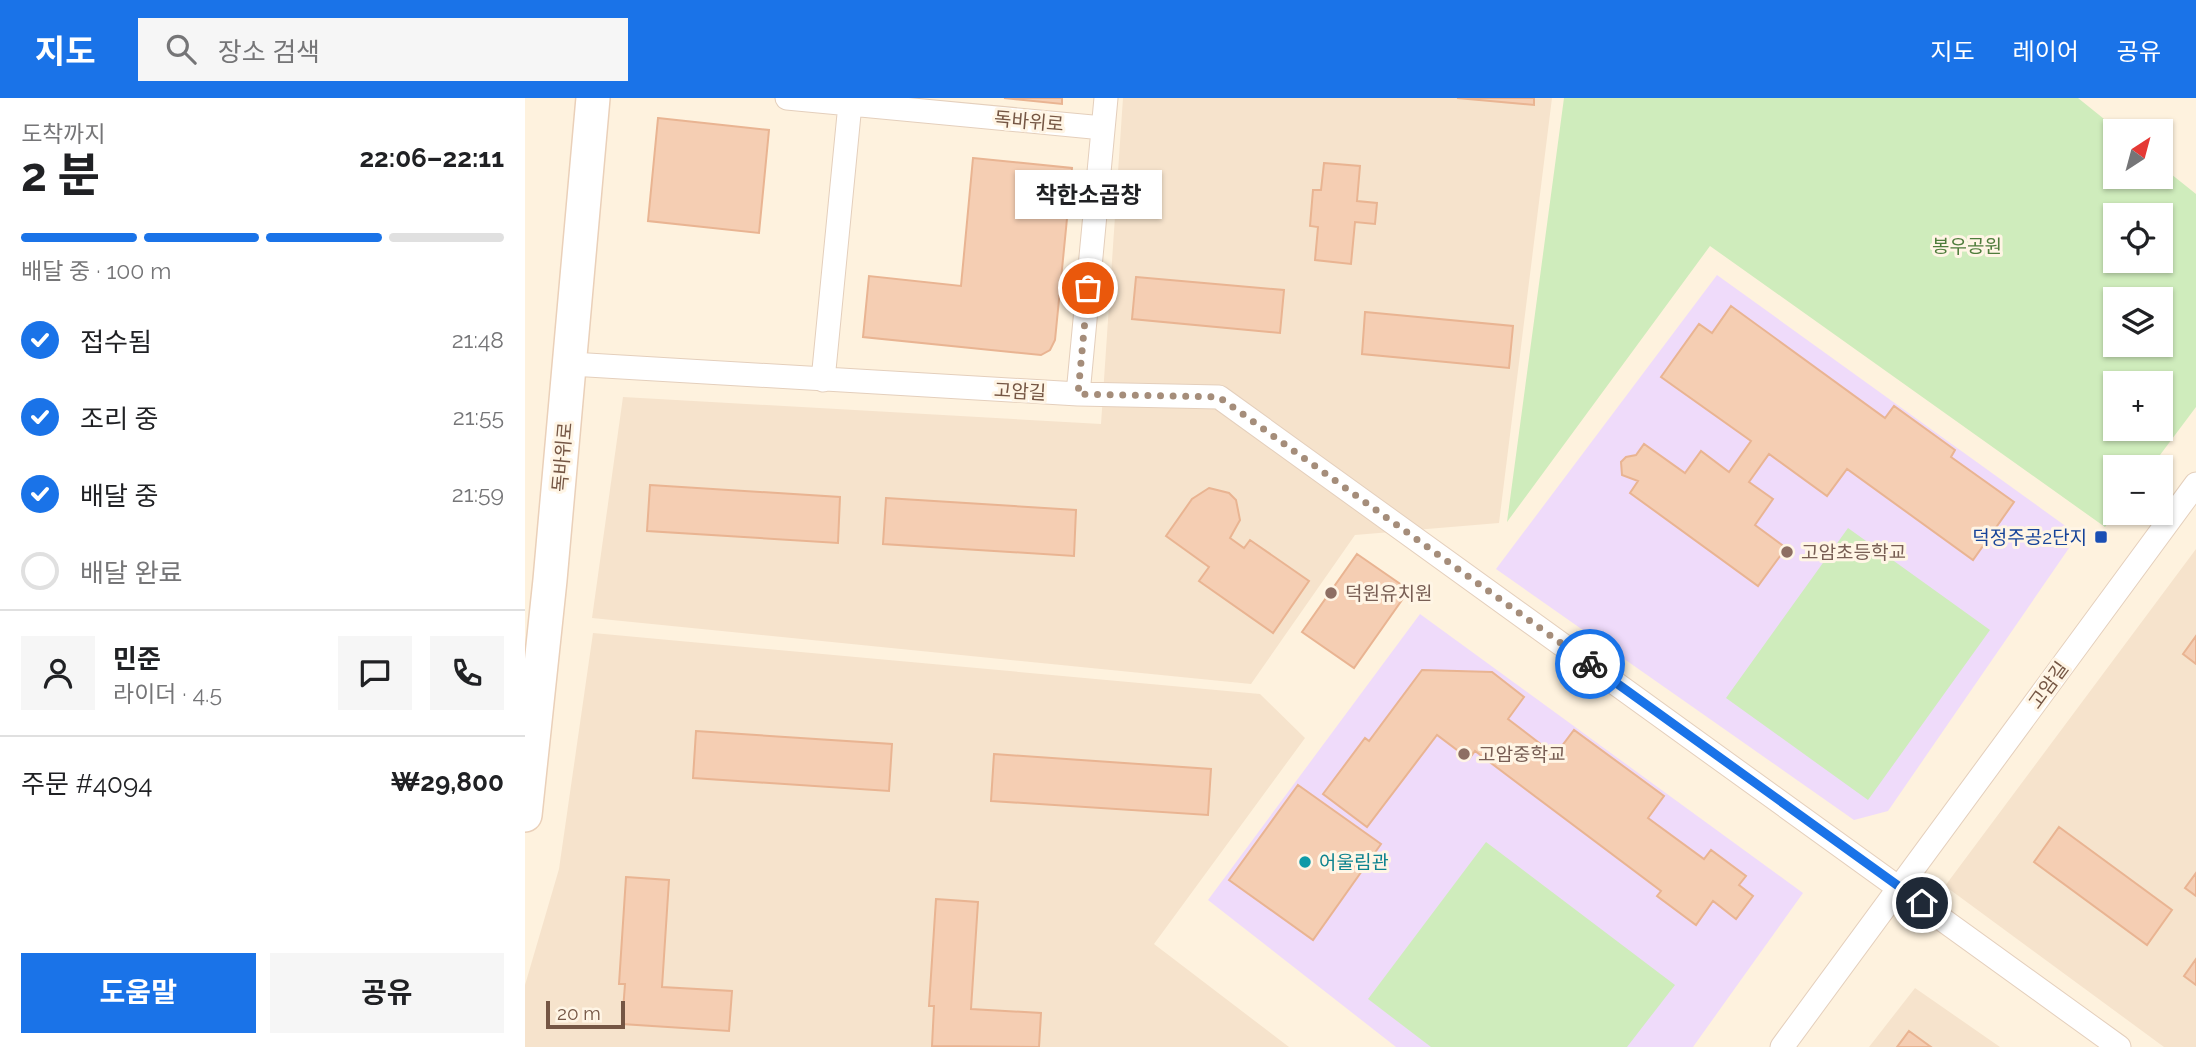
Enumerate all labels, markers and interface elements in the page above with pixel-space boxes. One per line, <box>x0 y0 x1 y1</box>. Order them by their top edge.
search box <box>138 18 628 81</box>
icon: search <box>162 30 200 68</box>
text: 지도 <box>35 32 96 71</box>
text: 장소 검색 <box>218 37 320 67</box>
text: 지도 <box>1930 37 1975 66</box>
text: 레이어 <box>2013 37 2079 66</box>
text: 공유 <box>2117 37 2161 66</box>
street label: 독바위로 <box>993 107 1065 135</box>
north arrow <box>2103 119 2173 189</box>
map controls <box>2103 119 2173 525</box>
text: 도착까지 <box>21 120 106 147</box>
text: 22:06–22:11 <box>359 143 504 173</box>
text: 2 분 <box>21 148 100 202</box>
callout: 착한소곱창 <box>1015 169 1161 218</box>
text: 착한소곱창 <box>1036 181 1141 208</box>
button: locate <box>2103 203 2173 273</box>
park label: 봉우공원 <box>1932 235 2002 257</box>
text: 배달 중 · 100 m <box>21 257 171 284</box>
pin <box>1058 258 1118 318</box>
icon: bag <box>1069 269 1107 307</box>
button: layers <box>2103 287 2173 357</box>
icon: check <box>21 321 59 359</box>
text: 21:48 <box>452 326 504 353</box>
text: 접수됨 <box>80 327 152 357</box>
button: + <box>2103 371 2173 441</box>
street label: 고암길 <box>993 379 1047 403</box>
icon: check <box>21 398 59 436</box>
text: 21:55 <box>453 403 504 430</box>
text: 조리 중 <box>80 404 158 434</box>
street label: 독바위로 <box>548 421 576 493</box>
button: − <box>2103 455 2173 525</box>
icon: check <box>21 475 59 513</box>
text: 21:59 <box>452 480 504 507</box>
text: 배달 중 <box>80 481 158 511</box>
place label: 덕정주공2단지 <box>1972 526 2087 548</box>
marker: 덕정주공2단지 <box>2093 529 2109 545</box>
place label: 고암초등학교 <box>1801 541 1906 563</box>
marker: 고암초등학교 <box>1779 544 1795 560</box>
text: 배달 완료 <box>80 558 182 588</box>
place label: 덕원유치원 <box>1345 582 1432 604</box>
marker: 덕원유치원 <box>1323 585 1339 601</box>
courier <box>1555 629 1625 699</box>
button: person <box>21 636 95 710</box>
button: chat <box>338 636 412 710</box>
button: phone <box>430 636 504 710</box>
text: 민준 <box>113 644 161 674</box>
icon: bike <box>1571 645 1609 683</box>
street label: 고암길 <box>2024 657 2072 713</box>
text: 라이더 · 4.5 <box>113 680 222 707</box>
place label: 고암중학교 <box>1478 743 1565 765</box>
marker: 고암중학교 <box>1456 746 1472 762</box>
text: ₩29,800 <box>390 767 504 797</box>
text: 주문 #4094 <box>21 769 152 799</box>
place label: 어울림관 <box>1319 851 1389 873</box>
marker: 어울림관 <box>1297 854 1313 870</box>
pin <box>1892 873 1952 933</box>
icon: home <box>1903 884 1941 922</box>
button: 도움말 <box>21 953 256 1033</box>
button: 공유 <box>270 953 504 1033</box>
scale bar <box>546 998 625 1030</box>
text: 20 m <box>557 1002 601 1024</box>

